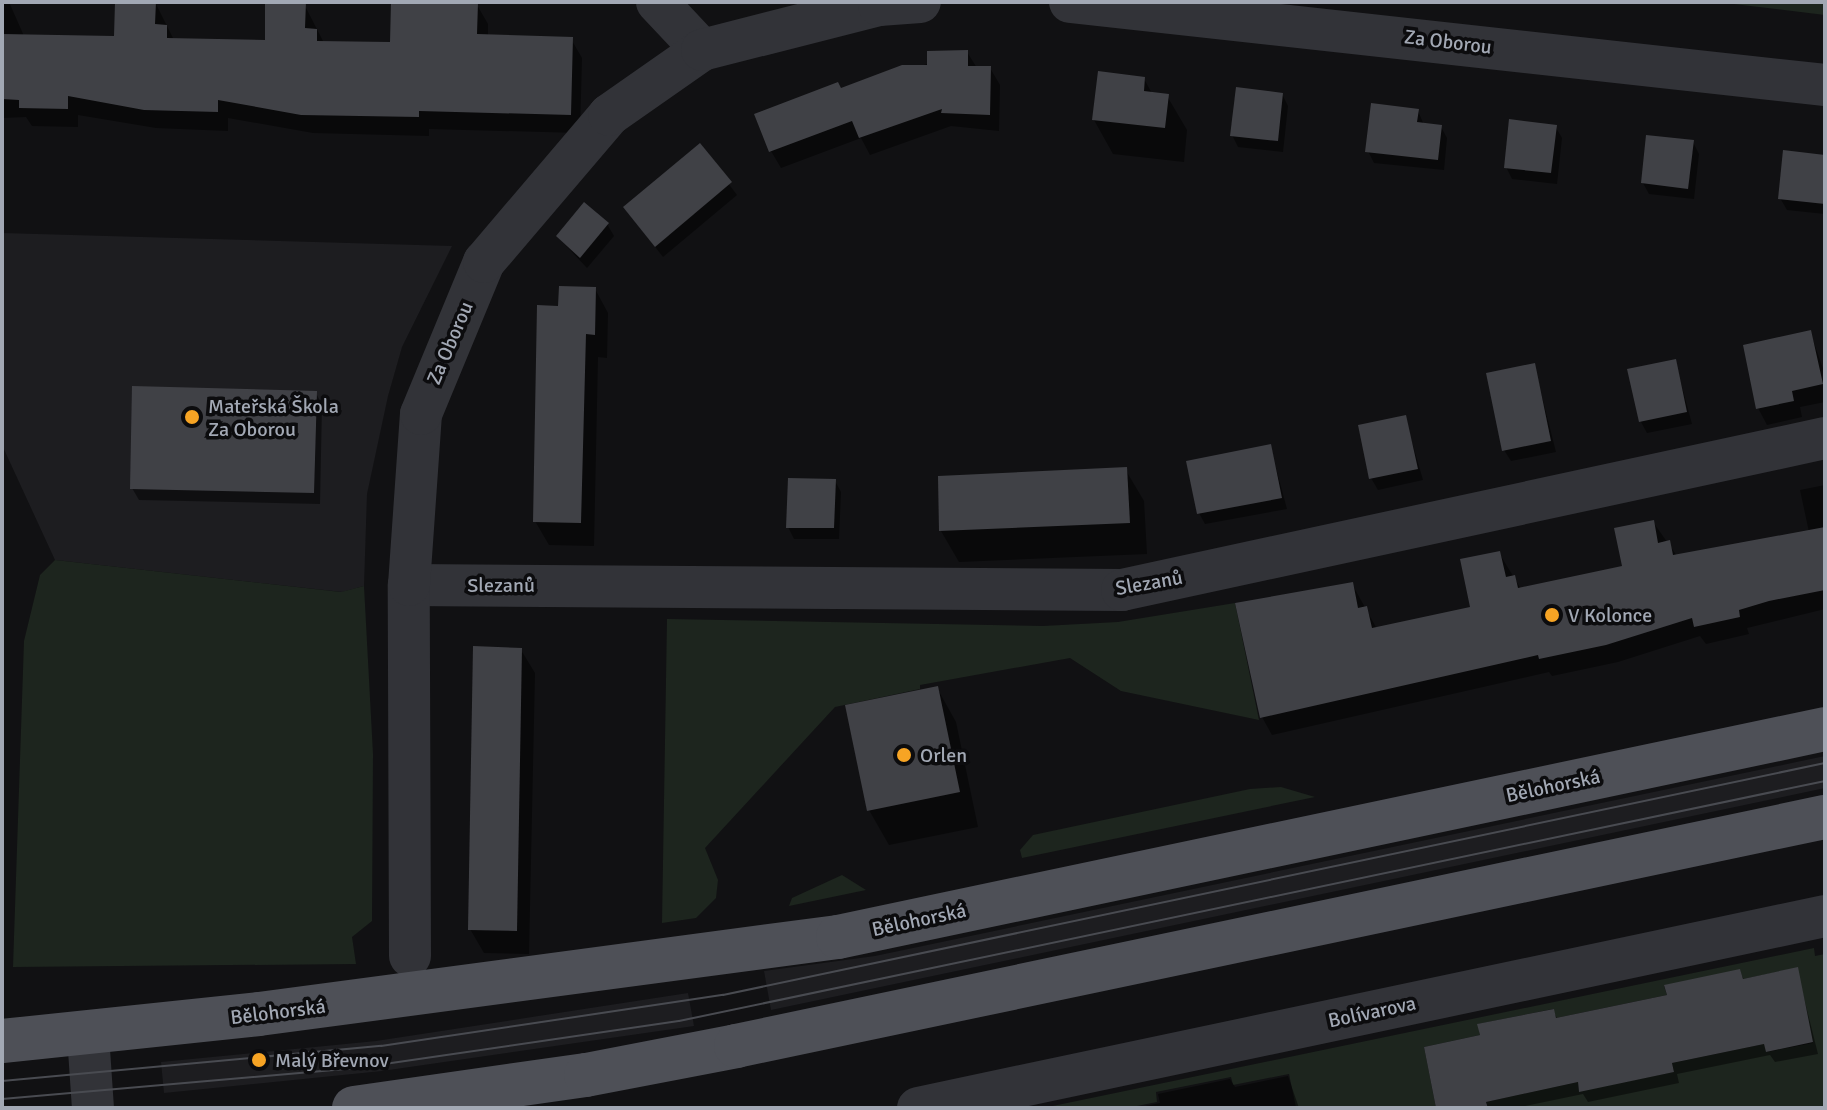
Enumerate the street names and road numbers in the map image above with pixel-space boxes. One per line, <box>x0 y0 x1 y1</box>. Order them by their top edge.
street label: Za Oborou <box>1403 25 1493 59</box>
street label: Za Oborou <box>422 298 478 388</box>
street label: Slezanů <box>1114 565 1184 601</box>
street label: Slezanů <box>467 573 535 597</box>
street label: Bělohorská <box>1504 764 1602 808</box>
street label: Bělohorská <box>870 898 968 942</box>
street label: Bolívarova <box>1326 991 1418 1033</box>
street label: Bělohorská <box>229 994 327 1030</box>

